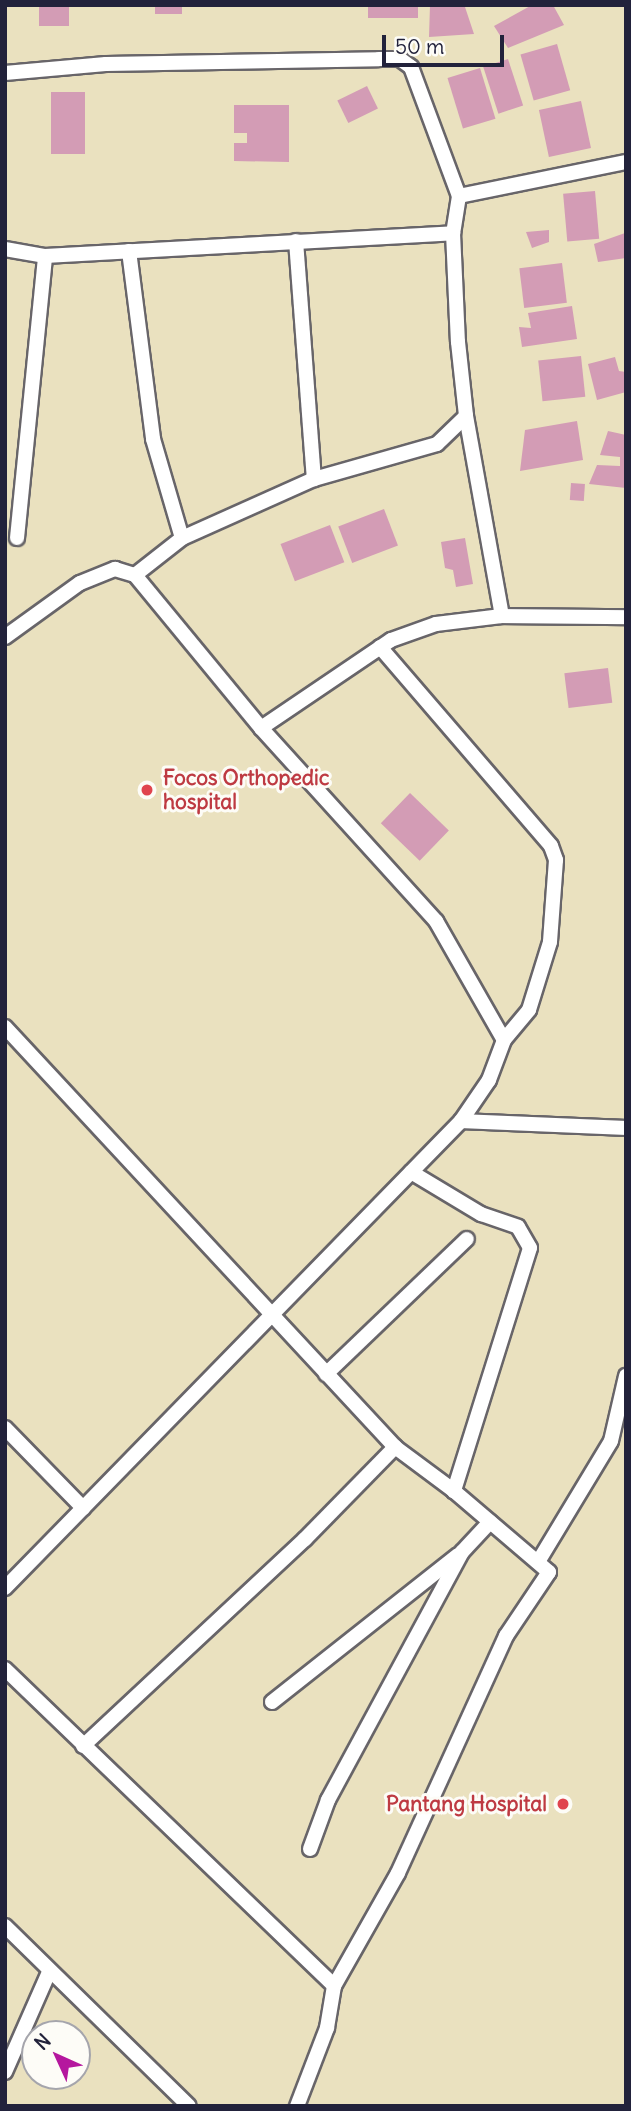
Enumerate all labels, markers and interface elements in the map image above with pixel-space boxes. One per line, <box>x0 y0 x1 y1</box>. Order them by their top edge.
scale bar <box>386 21 508 65</box>
text: 50 m <box>395 33 444 60</box>
place label: Focos Orthopedic hospital <box>163 765 329 815</box>
marker: Focos Orthopedic hospital <box>137 780 157 800</box>
place label: Pantang Hospital <box>386 1791 547 1817</box>
marker: Pantang Hospital <box>553 1794 573 1814</box>
north arrow <box>21 2020 91 2090</box>
text: N <box>29 2028 56 2055</box>

